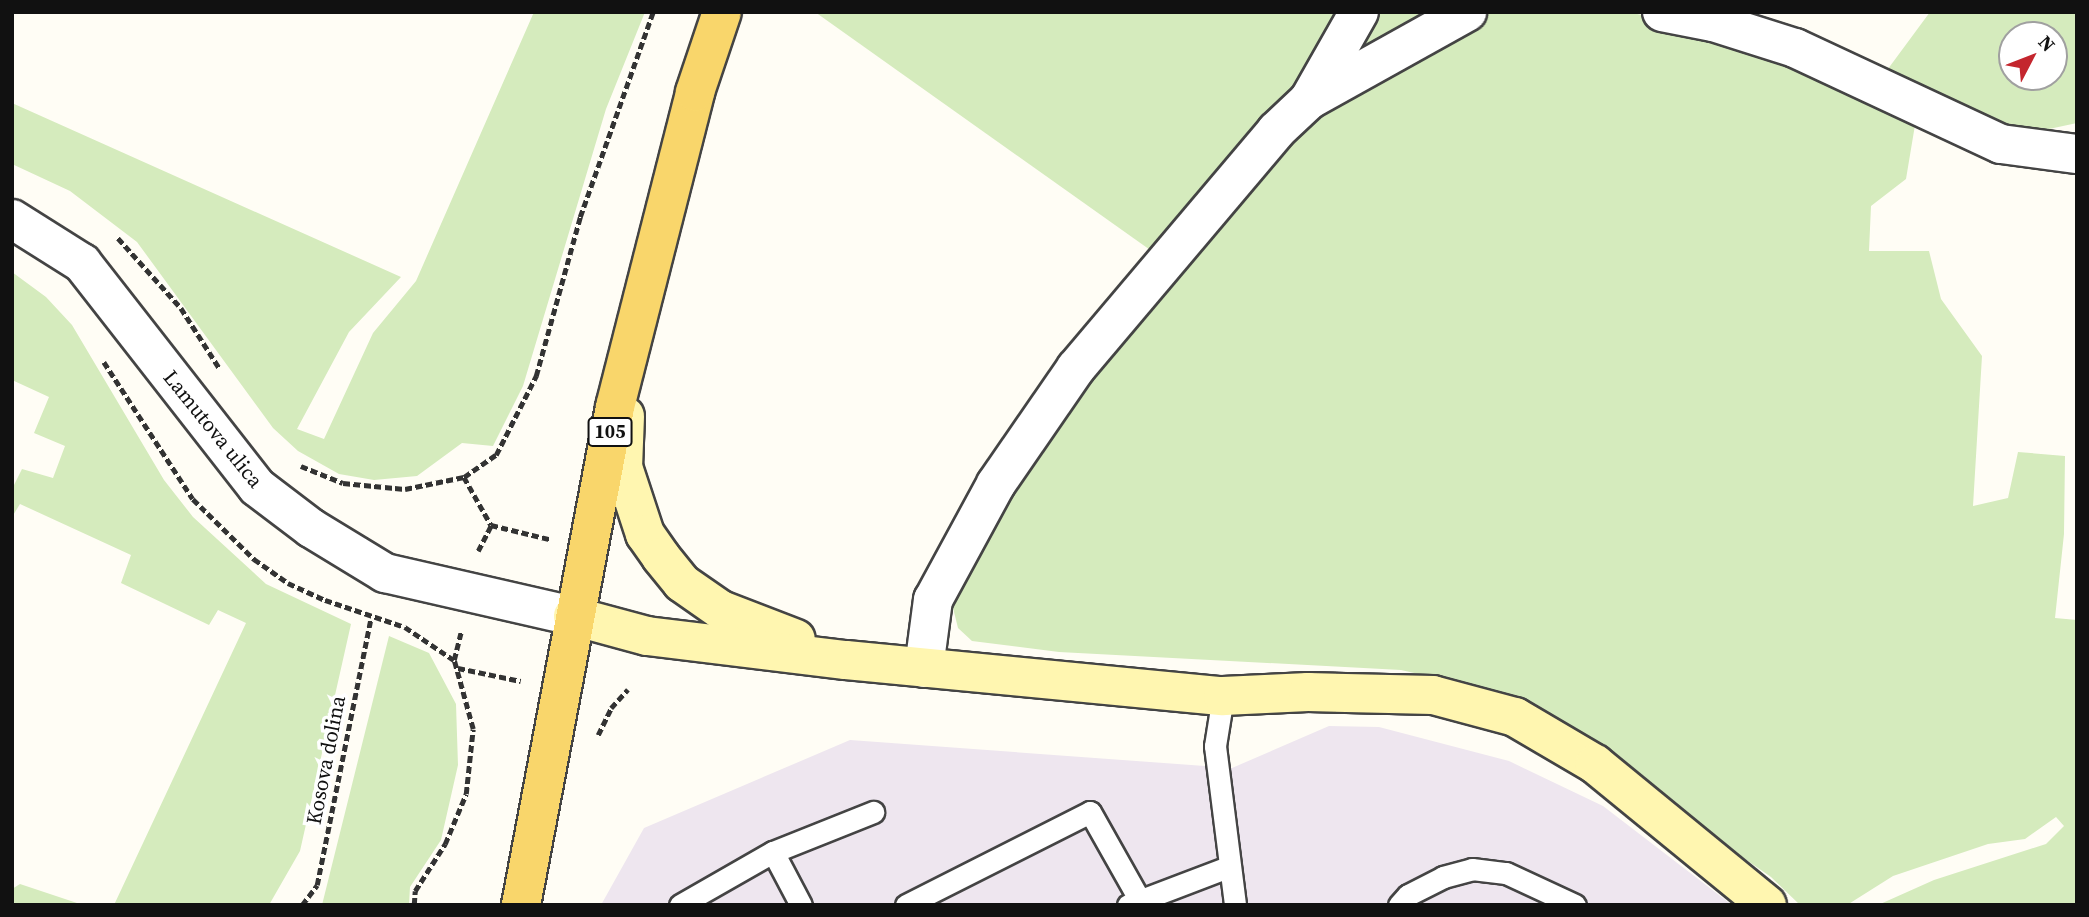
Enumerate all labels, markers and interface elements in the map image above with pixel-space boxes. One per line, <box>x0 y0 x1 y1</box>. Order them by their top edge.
north arrow <box>1998 21 2068 91</box>
text: N <box>2033 29 2061 57</box>
street label: Lamutova ulica <box>158 365 268 493</box>
road number: 105 <box>587 416 633 448</box>
street label: Kosova dolina <box>301 693 351 827</box>

